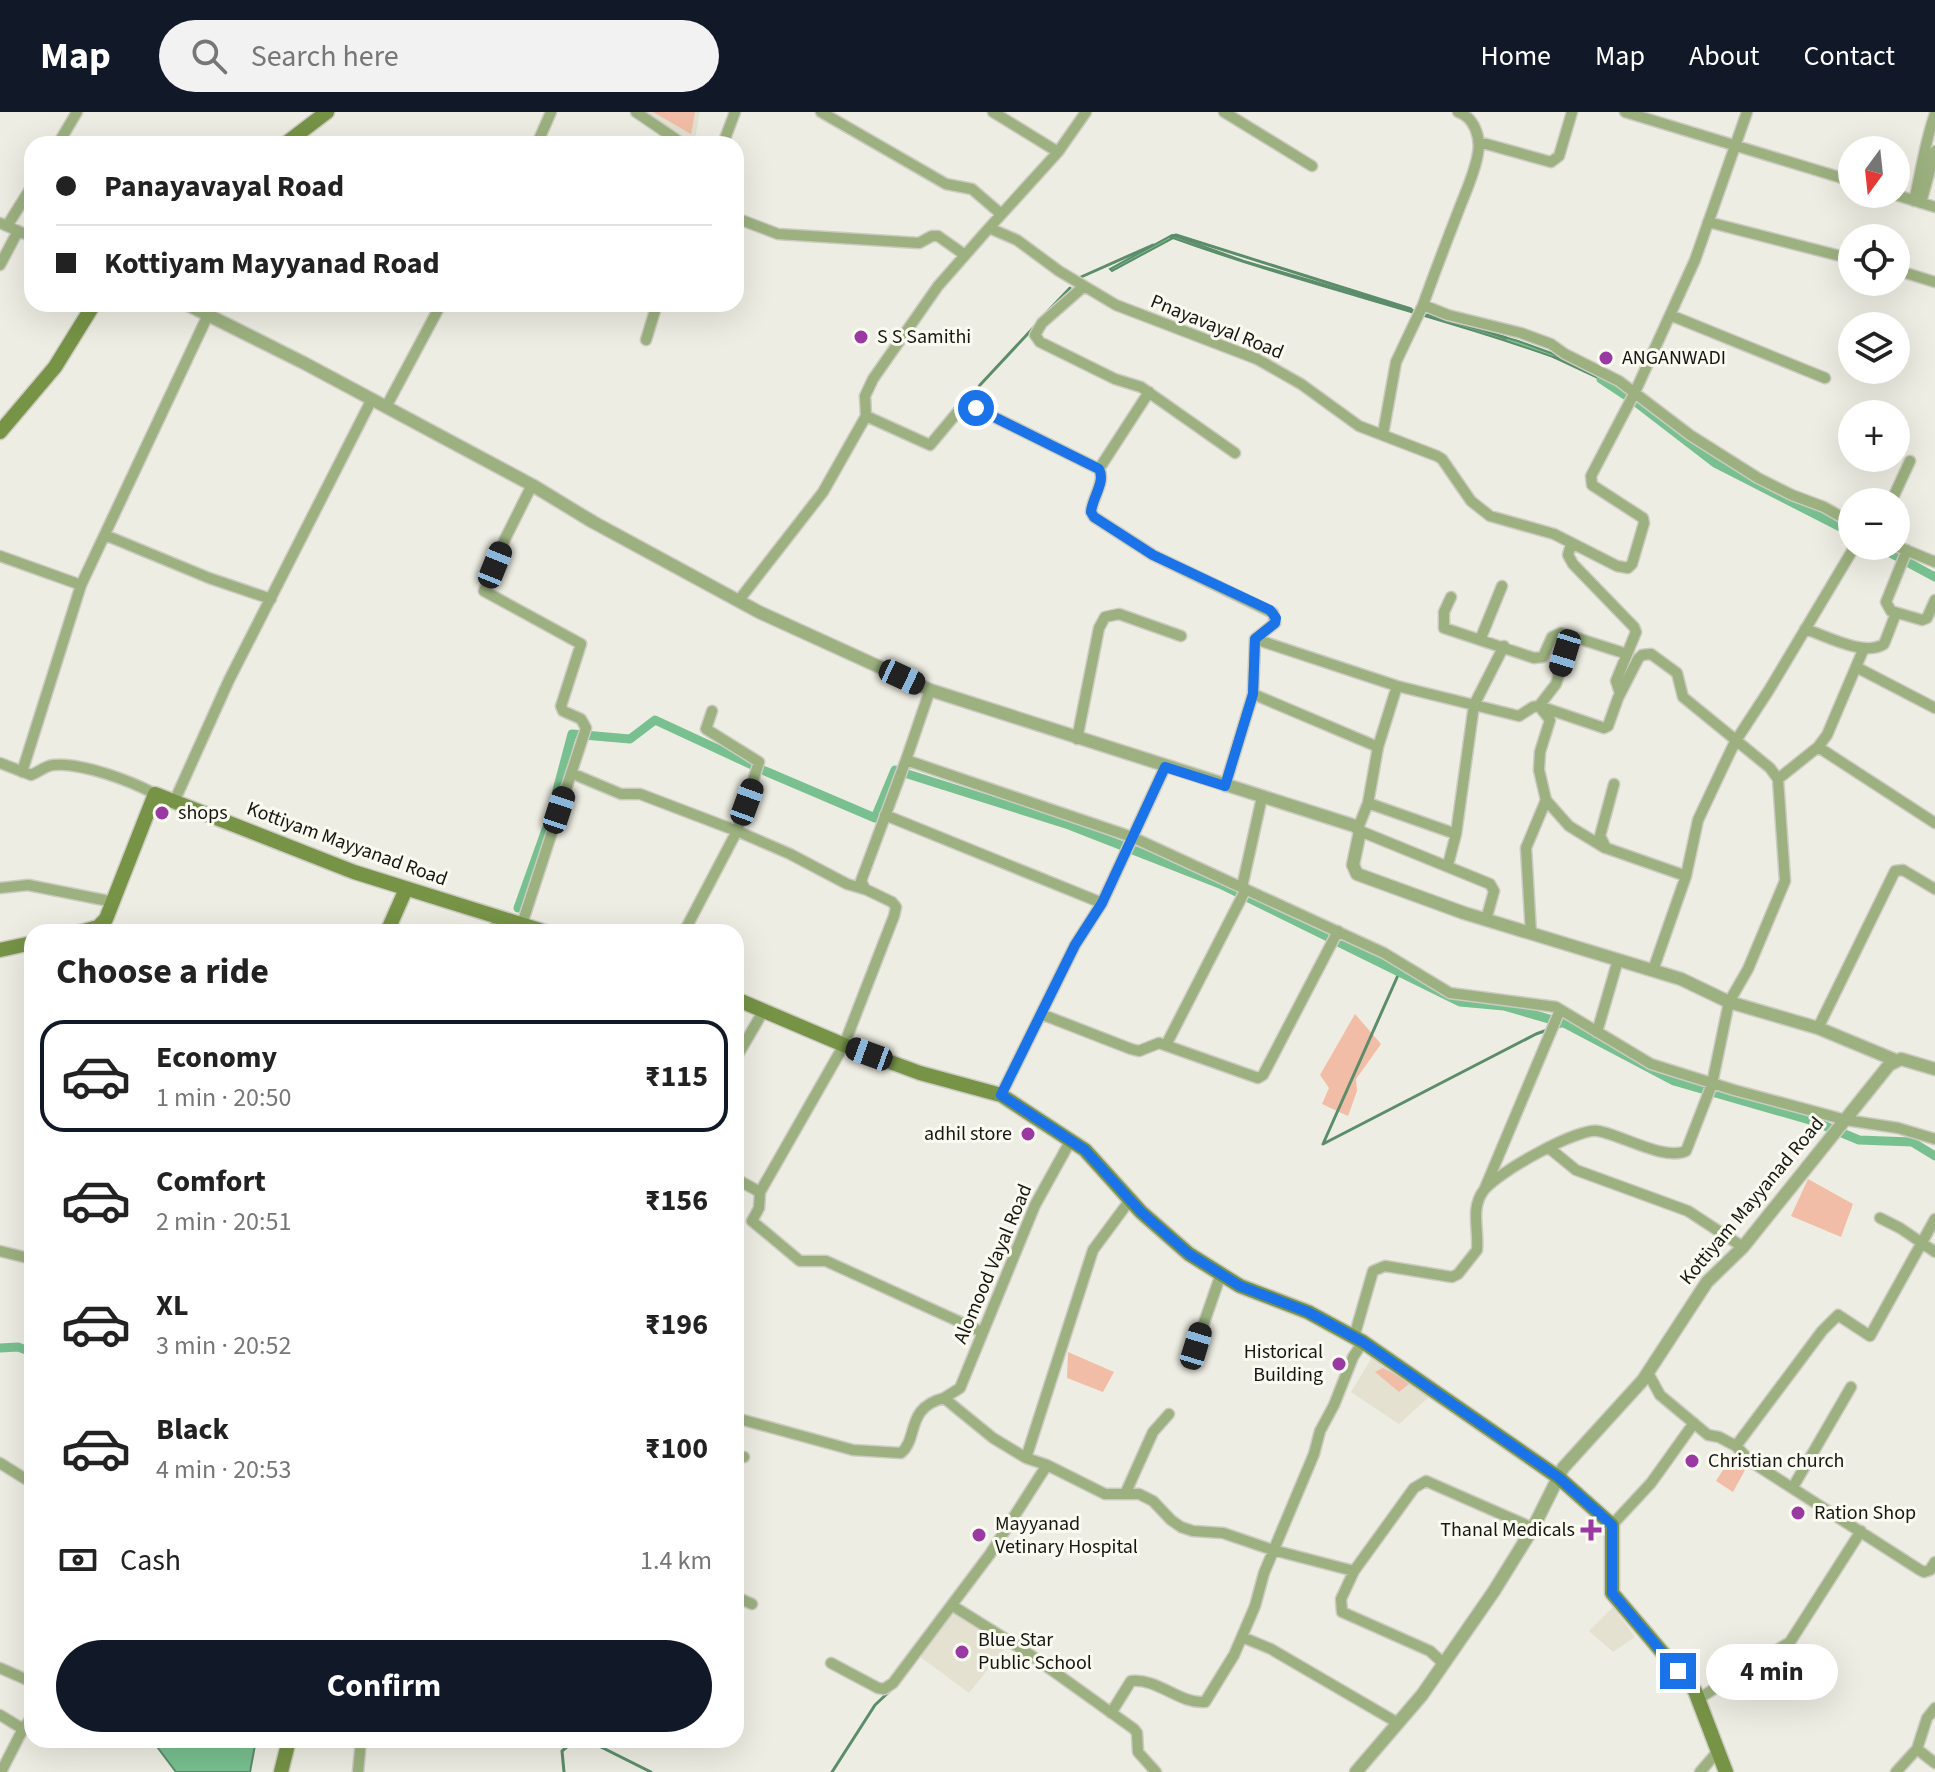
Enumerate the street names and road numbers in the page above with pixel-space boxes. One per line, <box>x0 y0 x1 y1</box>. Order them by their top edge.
street label: Pnayavayal Road <box>1146 288 1288 366</box>
street label: Kottiyam Mayyanad Road <box>243 795 451 893</box>
street label: Kottiyam Mayyanad Road <box>1673 1111 1831 1291</box>
street label: Alomood Vayal Road <box>947 1180 1039 1348</box>

